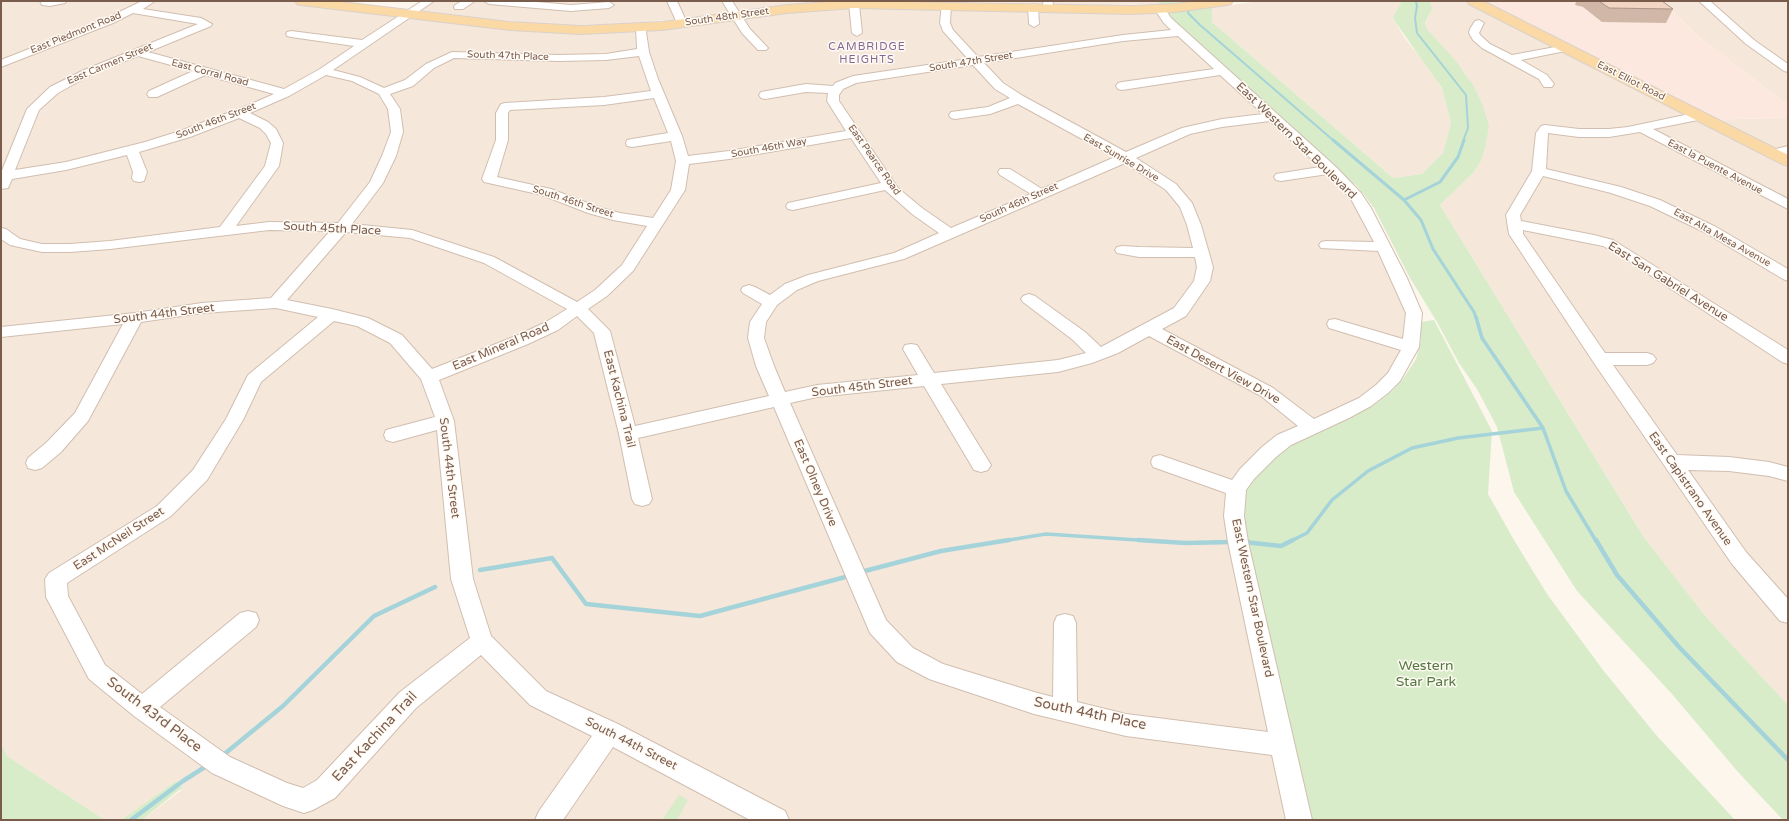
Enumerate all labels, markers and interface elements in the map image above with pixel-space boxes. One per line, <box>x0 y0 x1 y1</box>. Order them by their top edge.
street label: South 48th Street <box>684 5 770 29</box>
street label: East Piedmont Road <box>29 9 123 57</box>
district label: CAMBRIDGE HEIGHTS <box>828 40 906 66</box>
street label: East Carmen Street <box>65 41 155 87</box>
street label: South 47th Place <box>467 49 549 63</box>
street label: South 47th Street <box>928 49 1014 75</box>
street label: East Corral Road <box>170 57 250 89</box>
street label: East Elliot Road <box>1595 59 1667 103</box>
street label: East Western Star Boulevard <box>1233 80 1359 202</box>
street label: South 46th Street <box>174 100 258 142</box>
street label: East Pearce Road <box>845 122 903 198</box>
street label: East Sunrise Drive <box>1081 131 1161 185</box>
street label: South 46th Way <box>730 135 808 161</box>
street label: East la Puente Avenue <box>1665 137 1765 197</box>
street label: South 46th Street <box>978 180 1060 226</box>
street label: South 46th Street <box>531 183 615 221</box>
street label: East Alta Mesa Avenue <box>1671 206 1773 270</box>
street label: South 45th Place <box>283 219 381 239</box>
street label: East San Gabriel Avenue <box>1605 239 1731 325</box>
street label: South 44th Street <box>113 301 215 327</box>
street label: East Mineral Road <box>450 320 552 374</box>
street label: East Desert View Drive <box>1163 333 1283 407</box>
street label: East Kachina Trail <box>600 349 638 449</box>
street label: South 45th Street <box>811 374 913 400</box>
street label: South 44th Street <box>436 417 462 519</box>
street label: East Capistrano Avenue <box>1645 429 1735 549</box>
street label: East Olney Drive <box>790 437 840 529</box>
street label: East McNeil Street <box>71 504 167 574</box>
street label: East Western Star Boulevard <box>1228 517 1276 679</box>
park label: Western Star Park <box>1396 658 1456 690</box>
street label: South 43rd Place <box>103 674 205 756</box>
street label: East Kachina Trail <box>329 688 421 786</box>
street label: South 44th Place <box>1032 694 1148 734</box>
street label: South 44th Street <box>583 715 679 773</box>

